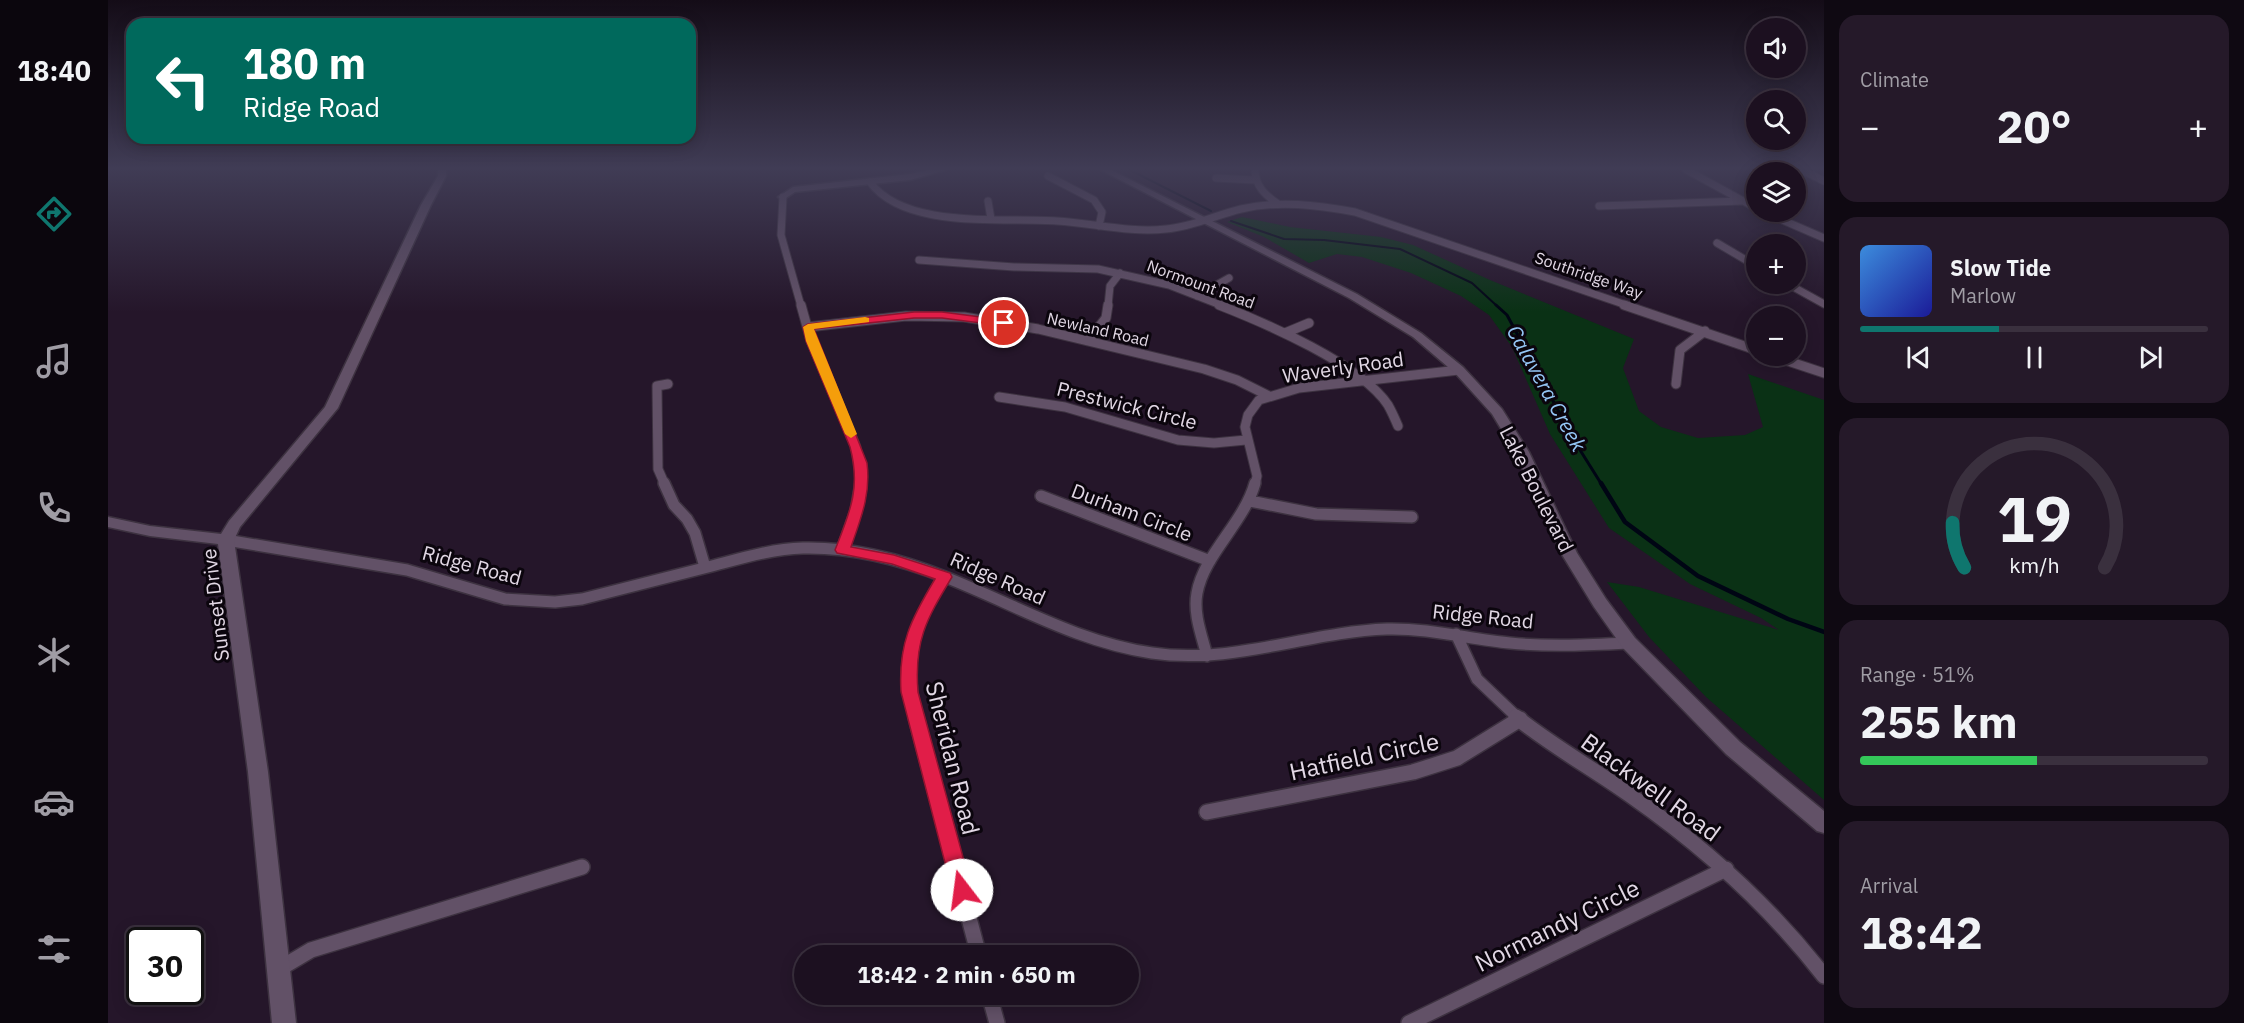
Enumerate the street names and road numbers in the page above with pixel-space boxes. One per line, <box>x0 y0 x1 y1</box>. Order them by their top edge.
street label: Southridge Way <box>1532 247 1646 303</box>
street label: Normount Road <box>1144 255 1258 313</box>
street label: Newland Road <box>1045 308 1151 350</box>
street label: Waverly Road <box>1281 345 1405 389</box>
street label: Prestwick Circle <box>1054 375 1200 435</box>
street label: Lake Boulevard <box>1494 422 1580 556</box>
street label: Durham Circle <box>1068 477 1196 547</box>
street label: Ridge Road <box>419 539 525 591</box>
street label: Ridge Road <box>946 545 1050 611</box>
street label: Sunset Drive <box>195 547 235 663</box>
street label: Ridge Road <box>1431 597 1535 635</box>
street label: Sheridan Road <box>919 678 987 838</box>
street label: Hatfield Circle <box>1286 725 1442 787</box>
street label: Blackwell Road <box>1575 726 1727 848</box>
street label: Normandy Circle <box>1469 871 1645 979</box>

